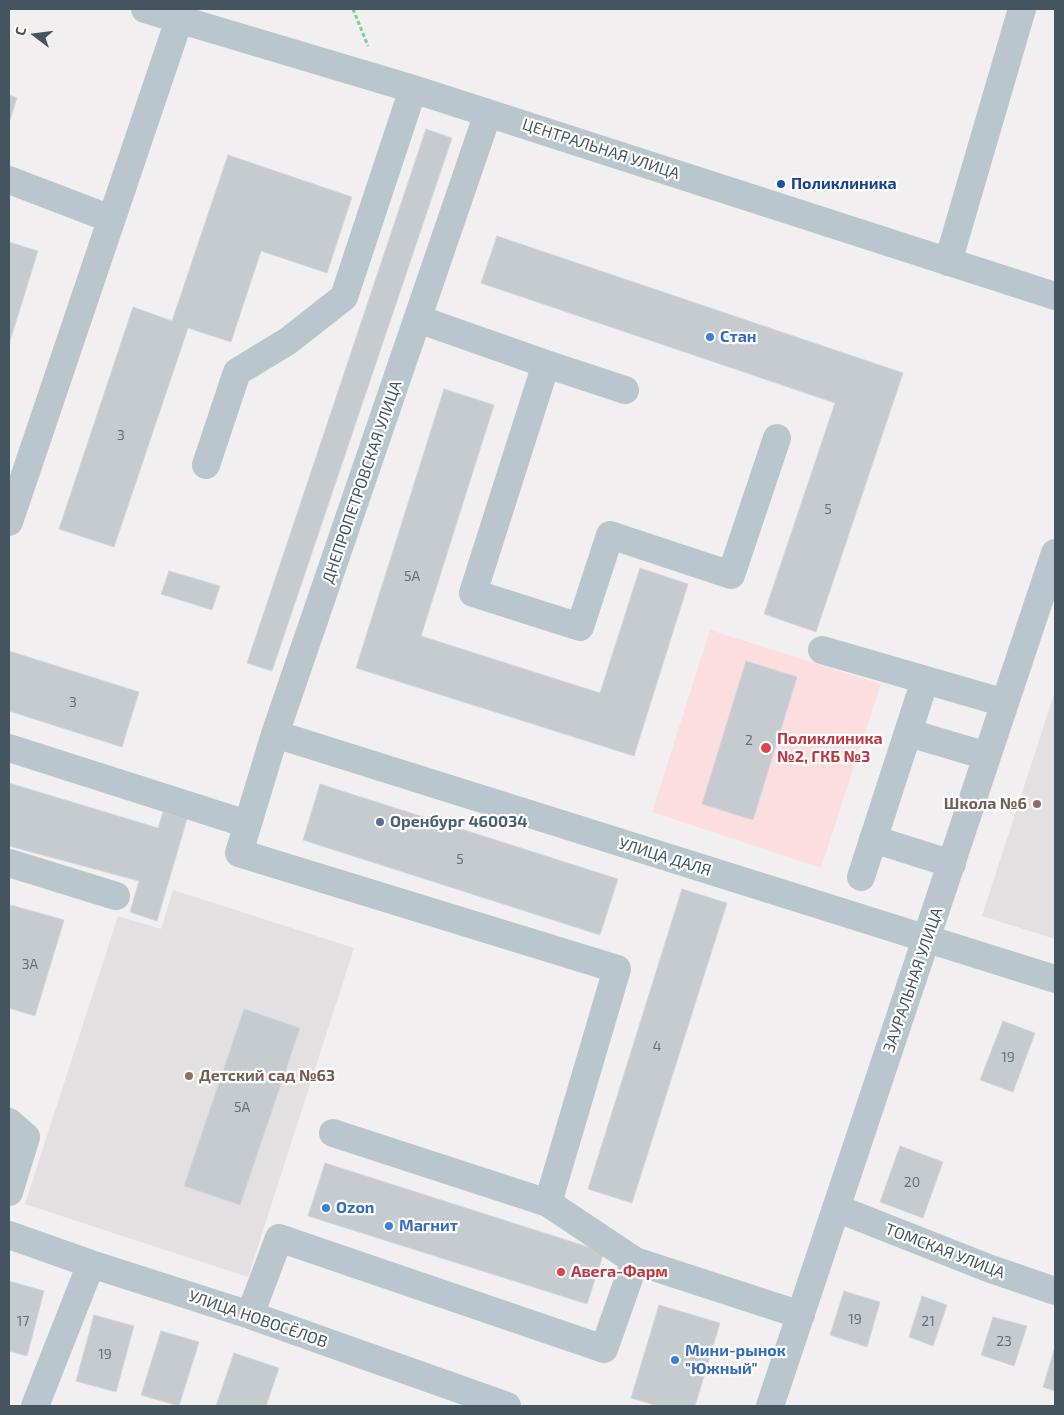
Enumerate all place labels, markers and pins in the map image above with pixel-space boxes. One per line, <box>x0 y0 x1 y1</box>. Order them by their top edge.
place label: Поликлиника <box>791 174 897 194</box>
marker: Поликлиника <box>775 178 787 190</box>
place label: Стан <box>720 327 756 347</box>
marker: Стан <box>704 331 716 343</box>
place label: Поликлиника №2, ГКБ №3 <box>777 729 883 767</box>
marker: Поликлиника №2, ГКБ №3 <box>759 741 773 755</box>
place label: Школа №6 <box>944 794 1027 814</box>
marker: Школа №6 <box>1031 798 1043 810</box>
place label: Оренбург 460034 <box>390 812 527 832</box>
marker: Оренбург 460034 <box>374 816 386 828</box>
place label: Детский сад №63 <box>199 1066 335 1086</box>
marker: Детский сад №63 <box>183 1070 195 1082</box>
place label: Ozon <box>336 1198 374 1218</box>
marker: Ozon <box>320 1202 332 1214</box>
place label: Магнит <box>399 1216 458 1236</box>
marker: Магнит <box>383 1220 395 1232</box>
place label: Авега-Фарм <box>571 1262 668 1282</box>
marker: Авега-Фарм <box>555 1266 567 1278</box>
place label: Мини-рынок "Южный" <box>685 1341 786 1379</box>
marker: Мини-рынок "Южный" <box>669 1354 681 1366</box>

